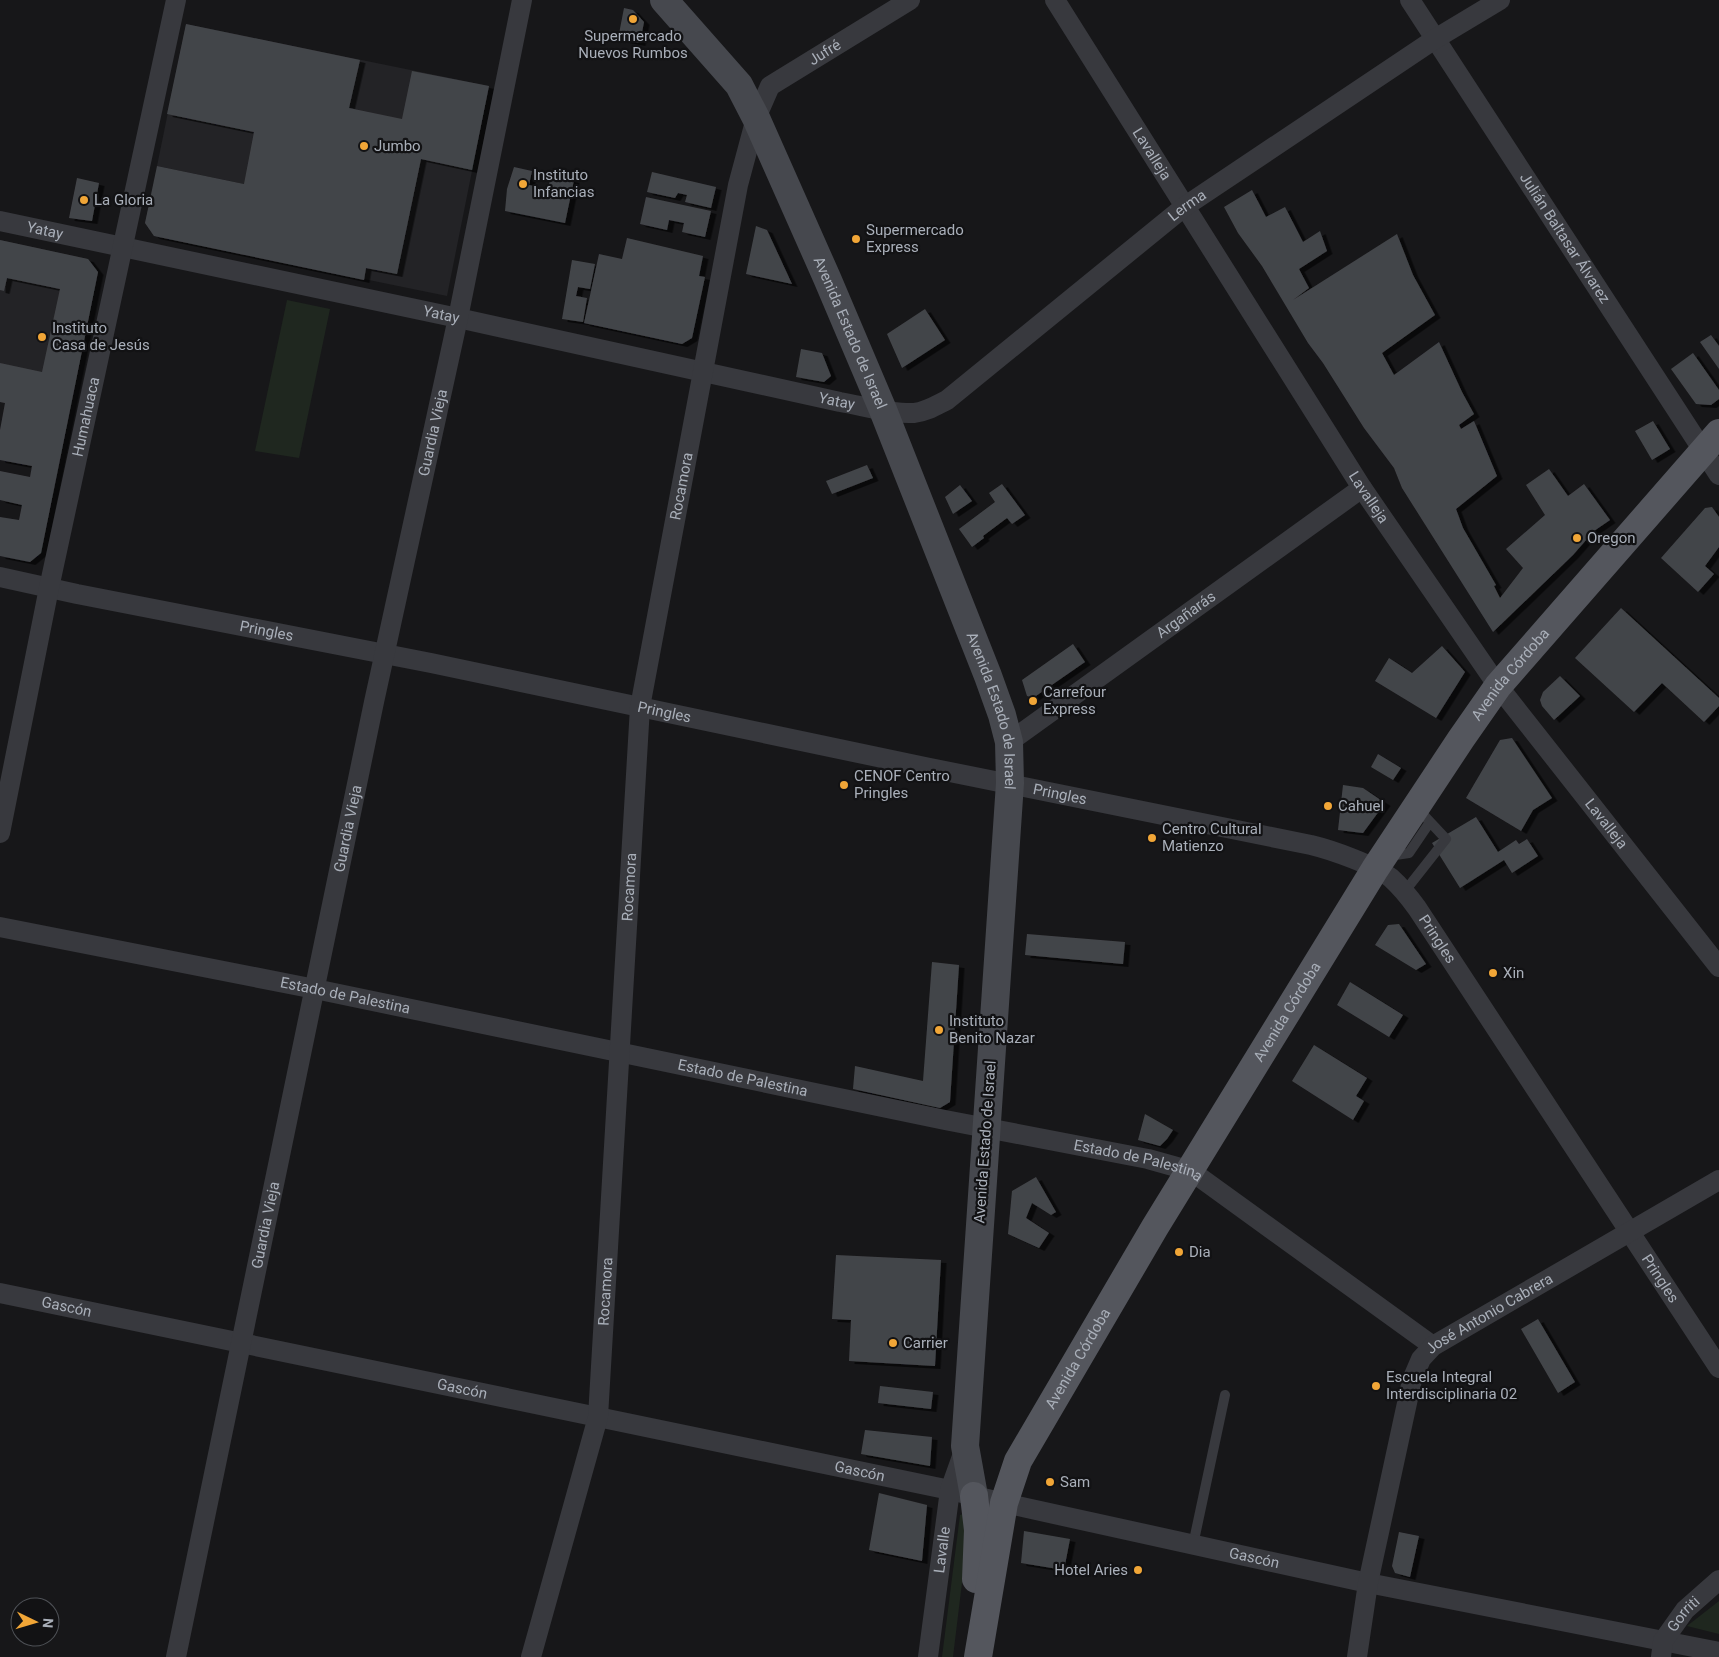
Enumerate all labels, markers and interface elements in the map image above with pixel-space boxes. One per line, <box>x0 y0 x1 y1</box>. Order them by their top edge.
marker: Supermercado Nuevos Rumbos <box>627 13 639 25</box>
place label: Supermercado Nuevos Rumbos <box>578 27 688 62</box>
street label: Jufré <box>805 36 844 69</box>
street label: Lavalleja <box>1129 124 1175 184</box>
place label: Jumbo <box>374 137 421 155</box>
marker: Jumbo <box>358 140 370 152</box>
place label: Instituto Infancias <box>533 166 594 201</box>
street label: Julián Baltasar Álvarez <box>1516 169 1614 307</box>
marker: Instituto Infancias <box>517 178 529 190</box>
street label: Lerma <box>1164 186 1209 225</box>
place label: La Gloria <box>94 191 153 209</box>
marker: La Gloria <box>78 194 90 206</box>
street label: Yatay <box>25 218 65 243</box>
place label: Supermercado Express <box>866 221 964 256</box>
marker: Supermercado Express <box>850 233 862 245</box>
street label: Avenida Estado de Israel <box>810 254 890 412</box>
street label: Yatay <box>421 302 461 327</box>
place label: Instituto Casa de Jesús <box>52 319 150 354</box>
marker: Instituto Casa de Jesús <box>36 331 48 343</box>
street label: Humahuaca <box>69 375 103 458</box>
street label: Guardia Vieja <box>415 387 451 478</box>
street label: Yatay <box>817 389 856 414</box>
street label: Rocamora <box>666 451 697 522</box>
street label: Lavalleja <box>1345 468 1392 527</box>
place label: Oregon <box>1587 529 1635 547</box>
marker: Oregon <box>1571 532 1583 544</box>
street label: Argañarás <box>1153 587 1219 642</box>
street label: Pringles <box>238 617 295 645</box>
street label: Avenida Córdoba <box>1468 625 1553 724</box>
street label: Avenida Estado de Israel <box>962 629 1019 790</box>
place label: Carrefour Express <box>1043 683 1106 718</box>
marker: Carrefour Express <box>1027 695 1039 707</box>
street label: Pringles <box>636 698 693 727</box>
place label: CENOF Centro Pringles <box>854 767 950 802</box>
marker: CENOF Centro Pringles <box>838 779 850 791</box>
street label: Pringles <box>1032 780 1088 808</box>
street label: Guardia Vieja <box>330 783 366 874</box>
street label: Lavalleja <box>1581 795 1632 852</box>
place label: Cahuel <box>1338 797 1384 815</box>
marker: Cahuel <box>1322 800 1334 812</box>
place label: Centro Cultural Matienzo <box>1162 820 1262 855</box>
marker: Centro Cultural Matienzo <box>1146 832 1158 844</box>
street label: Rocamora <box>618 852 640 922</box>
street label: Pringles <box>1415 911 1460 967</box>
street label: Avenida Córdoba <box>1250 959 1325 1065</box>
place label: Xin <box>1503 964 1524 982</box>
marker: Xin <box>1487 967 1499 979</box>
street label: Estado de Palestina <box>279 973 412 1018</box>
place label: Instituto Benito Nazar <box>949 1012 1035 1047</box>
marker: Instituto Benito Nazar <box>933 1024 945 1036</box>
street label: Estado de Palestina <box>676 1056 809 1100</box>
street label: Avenida Estado de Israel <box>970 1060 1000 1224</box>
street label: Estado de Palestina <box>1072 1136 1206 1185</box>
street label: Guardia Vieja <box>248 1180 283 1270</box>
place label: Dia <box>1189 1243 1211 1261</box>
marker: Dia <box>1173 1246 1185 1258</box>
street label: Pringles <box>1638 1251 1683 1306</box>
street label: Rocamora <box>594 1257 616 1326</box>
street label: José Antonio Cabrera <box>1422 1269 1556 1357</box>
street label: Gascón <box>40 1293 93 1321</box>
street label: Avenida Córdoba <box>1041 1305 1114 1412</box>
place label: Carrier <box>903 1334 948 1352</box>
marker: Carrier <box>887 1337 899 1349</box>
place label: Escuela Integral Interdisciplinaria 02 <box>1386 1368 1517 1403</box>
street label: Gascón <box>435 1375 489 1403</box>
marker: Escuela Integral Interdisciplinaria 02 <box>1370 1380 1382 1392</box>
street label: Gascón <box>833 1457 886 1485</box>
place label: Sam <box>1060 1473 1090 1491</box>
marker: Sam <box>1044 1476 1056 1488</box>
street label: Lavalle <box>930 1526 954 1574</box>
street label: Gascón <box>1228 1544 1281 1572</box>
place label: Hotel Aries <box>1054 1561 1128 1579</box>
marker: Hotel Aries <box>1132 1564 1144 1576</box>
street label: Gorriti <box>1663 1592 1703 1635</box>
north arrow <box>10 1597 60 1647</box>
text: N <box>40 1618 56 1629</box>

